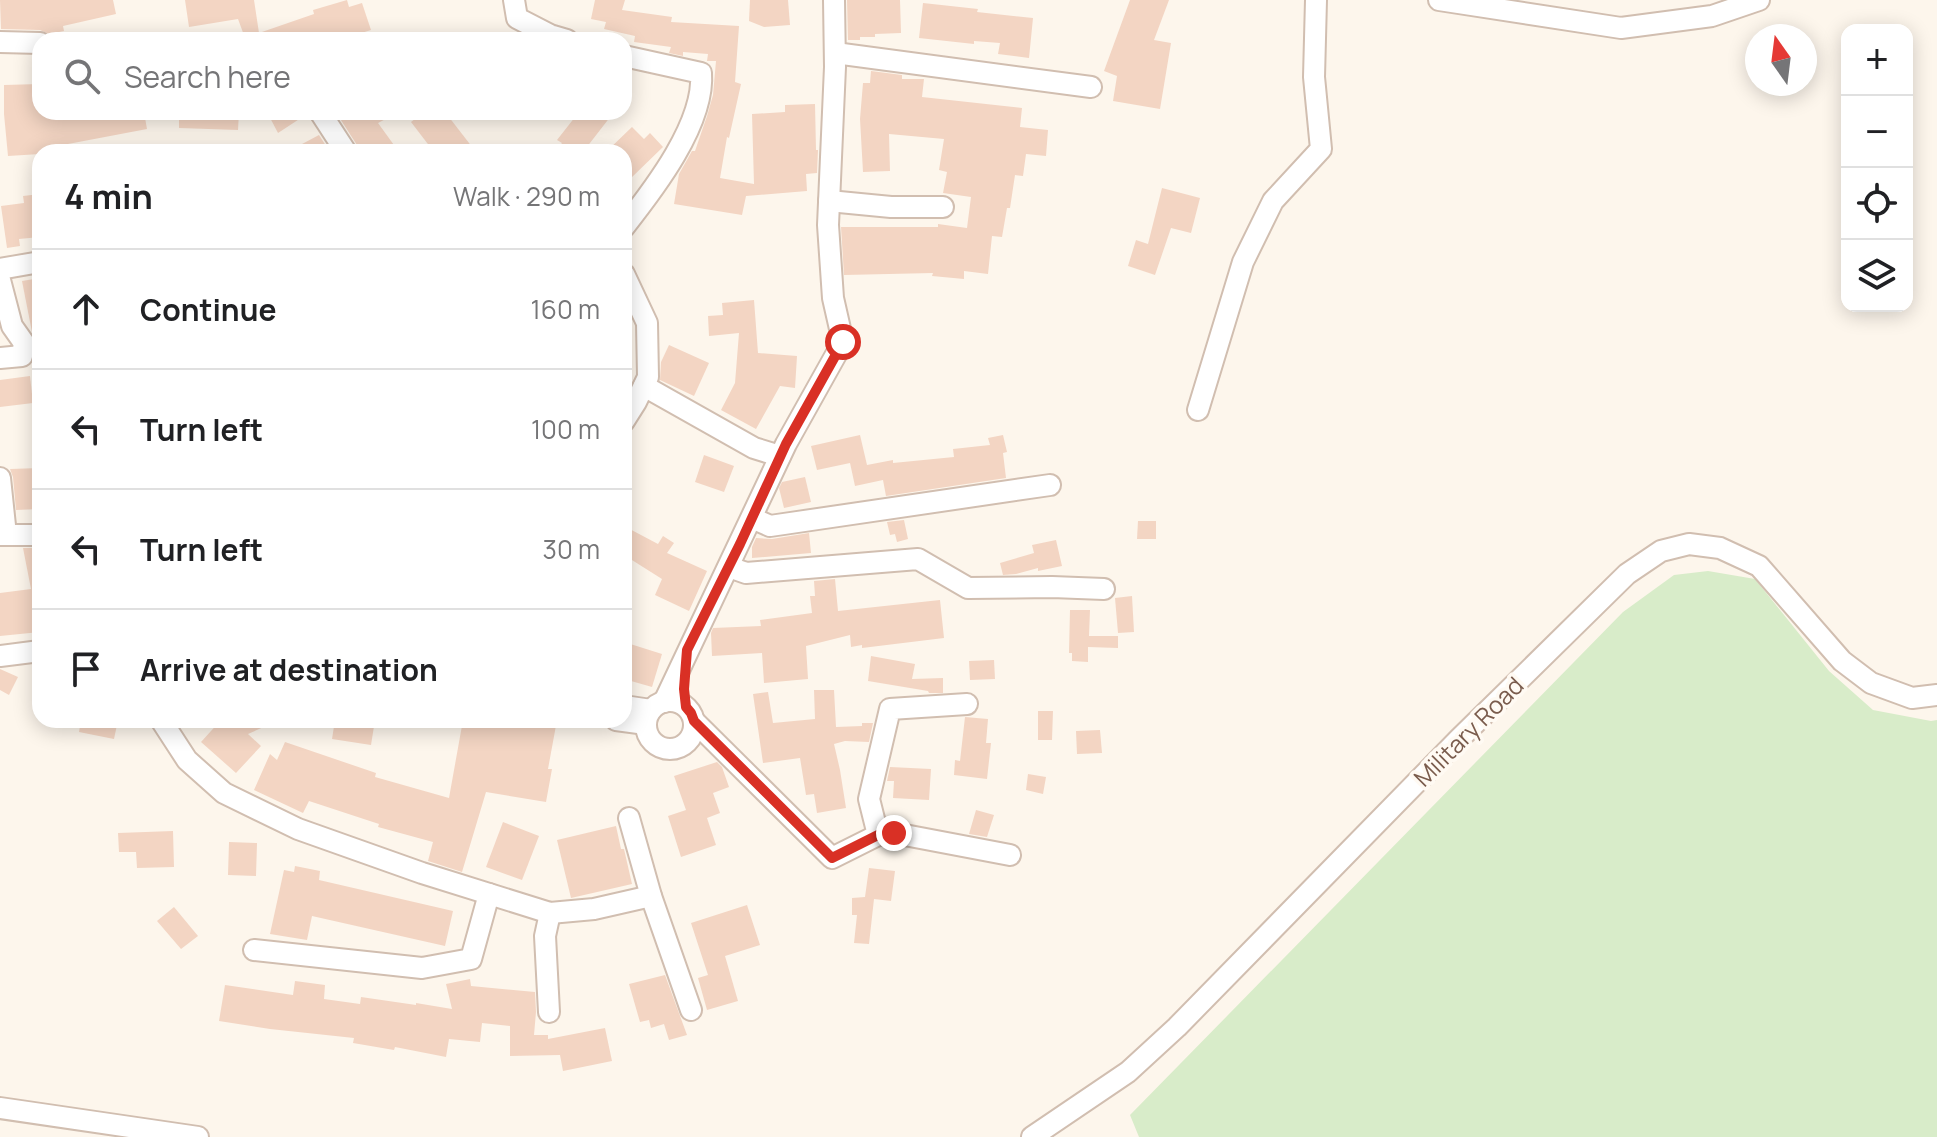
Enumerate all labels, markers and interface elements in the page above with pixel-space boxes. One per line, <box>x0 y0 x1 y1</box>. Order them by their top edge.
north arrow <box>1745 24 1817 96</box>
map controls <box>1841 24 1913 312</box>
button: + <box>1841 24 1913 96</box>
search box <box>32 32 632 120</box>
icon: search <box>60 54 104 98</box>
text: Search here <box>124 56 291 97</box>
button: − <box>1841 96 1913 168</box>
button: locate <box>1841 168 1913 240</box>
text: 4 min <box>64 173 153 219</box>
text: Walk · 290 m <box>453 178 600 214</box>
button: layers <box>1841 240 1913 312</box>
icon: ahead <box>64 287 108 331</box>
text: Continue <box>140 289 276 330</box>
text: 160 m <box>531 291 600 327</box>
route start <box>825 324 861 360</box>
icon: left <box>64 407 108 451</box>
text: Turn left <box>140 409 263 450</box>
text: 100 m <box>531 411 600 447</box>
icon: left <box>64 527 108 571</box>
text: Turn left <box>140 529 263 570</box>
text: 30 m <box>543 531 600 567</box>
icon: arrive <box>64 647 108 691</box>
text: Arrive at destination <box>140 649 438 690</box>
street label: Military Road <box>1406 669 1530 793</box>
route end <box>876 815 912 851</box>

